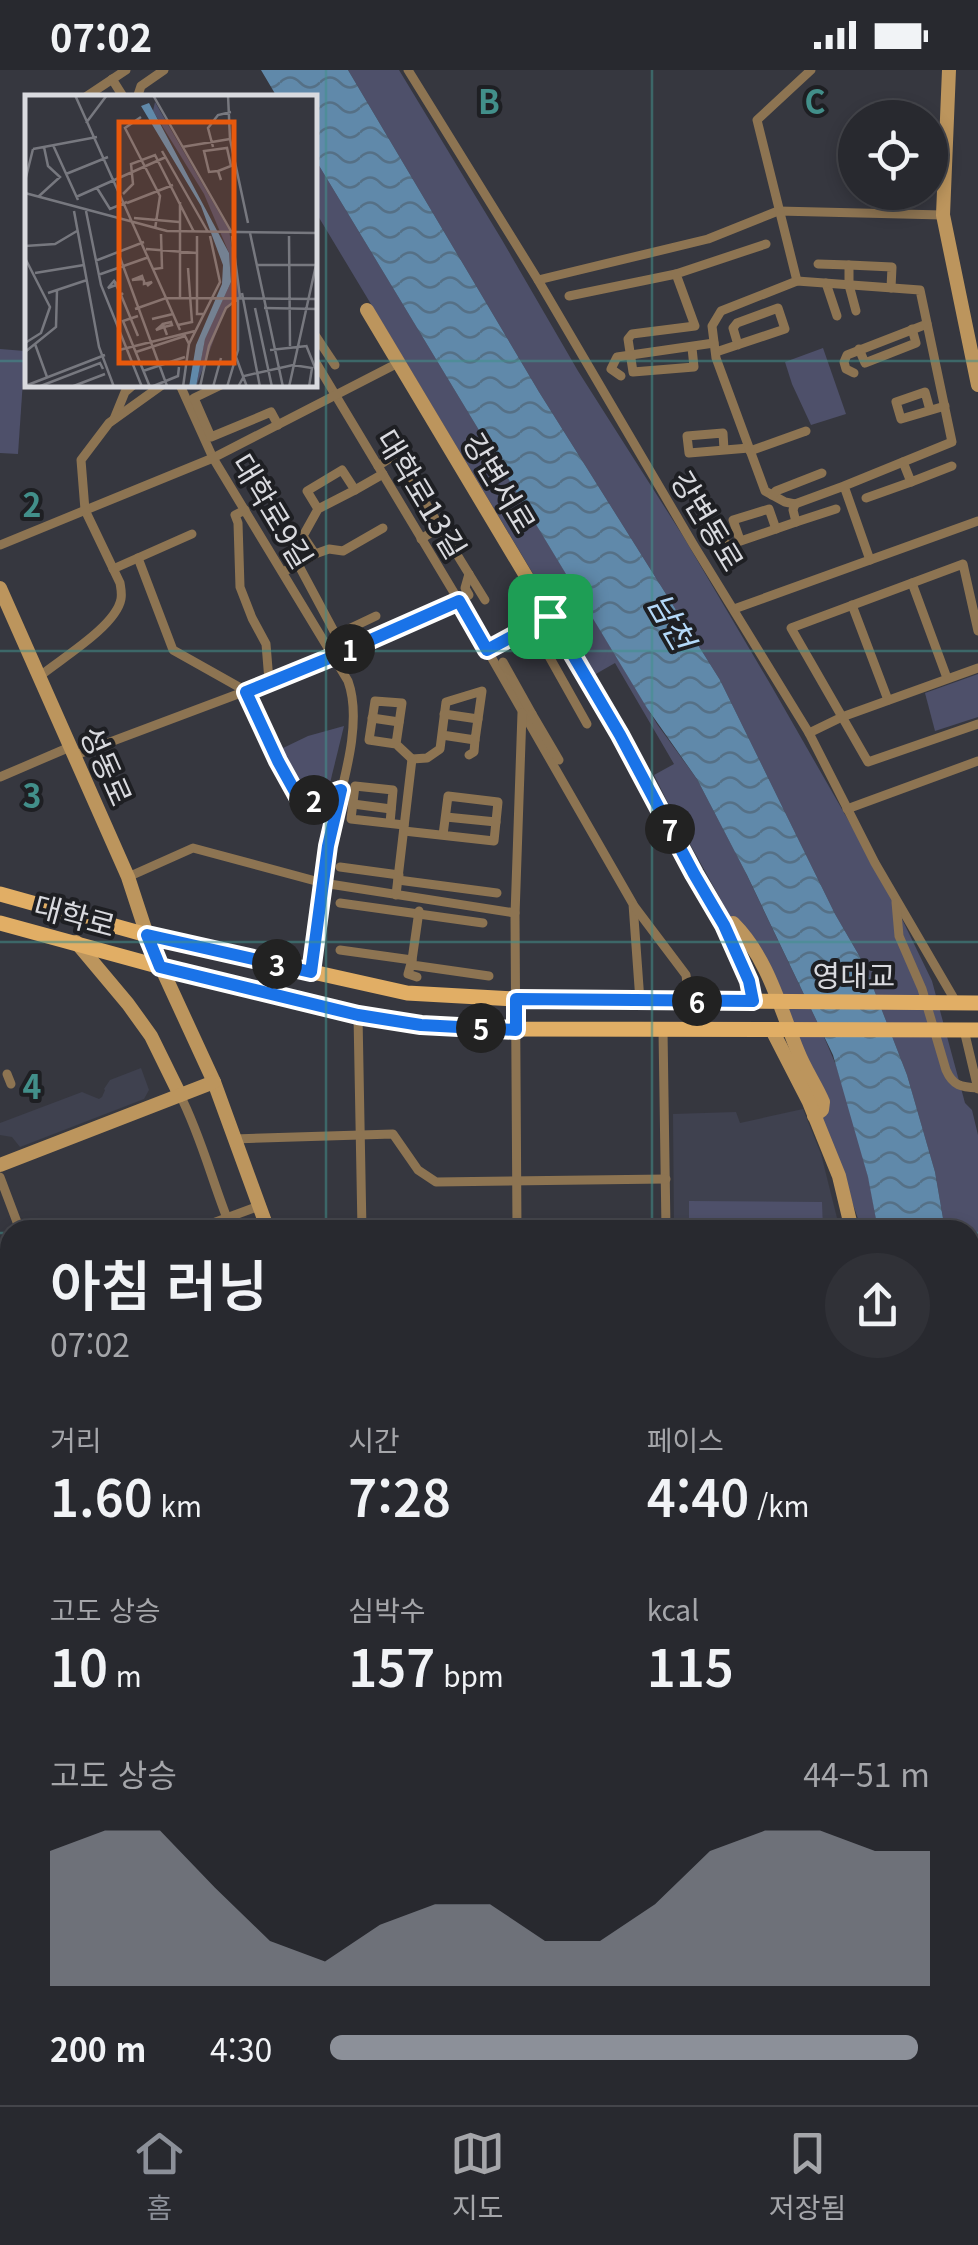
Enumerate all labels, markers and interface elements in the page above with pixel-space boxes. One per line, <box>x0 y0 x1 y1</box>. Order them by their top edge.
text: 07:02 <box>50 8 152 63</box>
text: B <box>478 77 500 123</box>
text: C <box>805 77 826 123</box>
inset map <box>25 95 318 388</box>
map controls <box>838 100 948 210</box>
button: locate <box>838 100 948 210</box>
street label: 대학로13길 <box>367 420 479 566</box>
street label: 강변서로 <box>454 423 548 541</box>
street label: 대학로9길 <box>222 444 326 576</box>
street label: 강변동로 <box>662 461 756 579</box>
text: 2 <box>23 480 41 526</box>
pin <box>508 574 593 659</box>
water label: 남천 <box>638 583 709 660</box>
icon: arrive <box>523 589 578 644</box>
pin: 1 <box>325 624 375 674</box>
text: 1 <box>342 629 358 669</box>
street label: 성동로 <box>71 718 145 812</box>
text: 3 <box>23 771 41 817</box>
pin: 2 <box>289 775 339 825</box>
text: 2 <box>306 780 322 820</box>
pin: 7 <box>645 804 695 854</box>
text: 7 <box>662 809 678 849</box>
street label: 대학로 <box>29 882 121 946</box>
pin: 3 <box>252 939 302 989</box>
text: 3 <box>269 944 285 984</box>
street label: 영대교 <box>813 952 895 996</box>
pin: 6 <box>672 976 722 1026</box>
text: 6 <box>689 981 705 1021</box>
pin: 5 <box>456 1003 506 1053</box>
text: 5 <box>473 1008 489 1048</box>
text: 4 <box>23 1062 41 1108</box>
text: 아침 러닝 <box>50 1242 268 1322</box>
button: share <box>825 1253 930 1358</box>
text: 07:02 <box>50 1320 130 1366</box>
text: 거리 <box>50 1419 102 1459</box>
text: 시간 <box>348 1419 400 1459</box>
text: 페이스 <box>647 1419 724 1459</box>
text: 1.60 <box>50 1459 153 1531</box>
text: 7:28 <box>348 1459 451 1531</box>
text: 4:40 <box>647 1459 749 1531</box>
text: km <box>153 1485 202 1525</box>
text: /km <box>749 1485 810 1525</box>
text: 고도 상승 <box>50 1589 161 1629</box>
text: 심박수 <box>348 1589 426 1629</box>
text: kcal <box>647 1589 699 1629</box>
text: 10 <box>50 1629 108 1701</box>
text: 157 <box>348 1629 435 1701</box>
text: 115 <box>647 1629 734 1701</box>
text: m <box>108 1655 142 1695</box>
text: bpm <box>435 1655 504 1695</box>
text: 고도 상승 <box>50 1750 177 1796</box>
text: 44–51 m <box>803 1750 930 1796</box>
text: 200 m <box>50 2025 146 2071</box>
text: 4:30 <box>210 2025 272 2071</box>
tab: 홈 <box>132 2126 187 2226</box>
tab: 지도 <box>450 2126 505 2226</box>
tab: 저장됨 <box>769 2126 846 2226</box>

